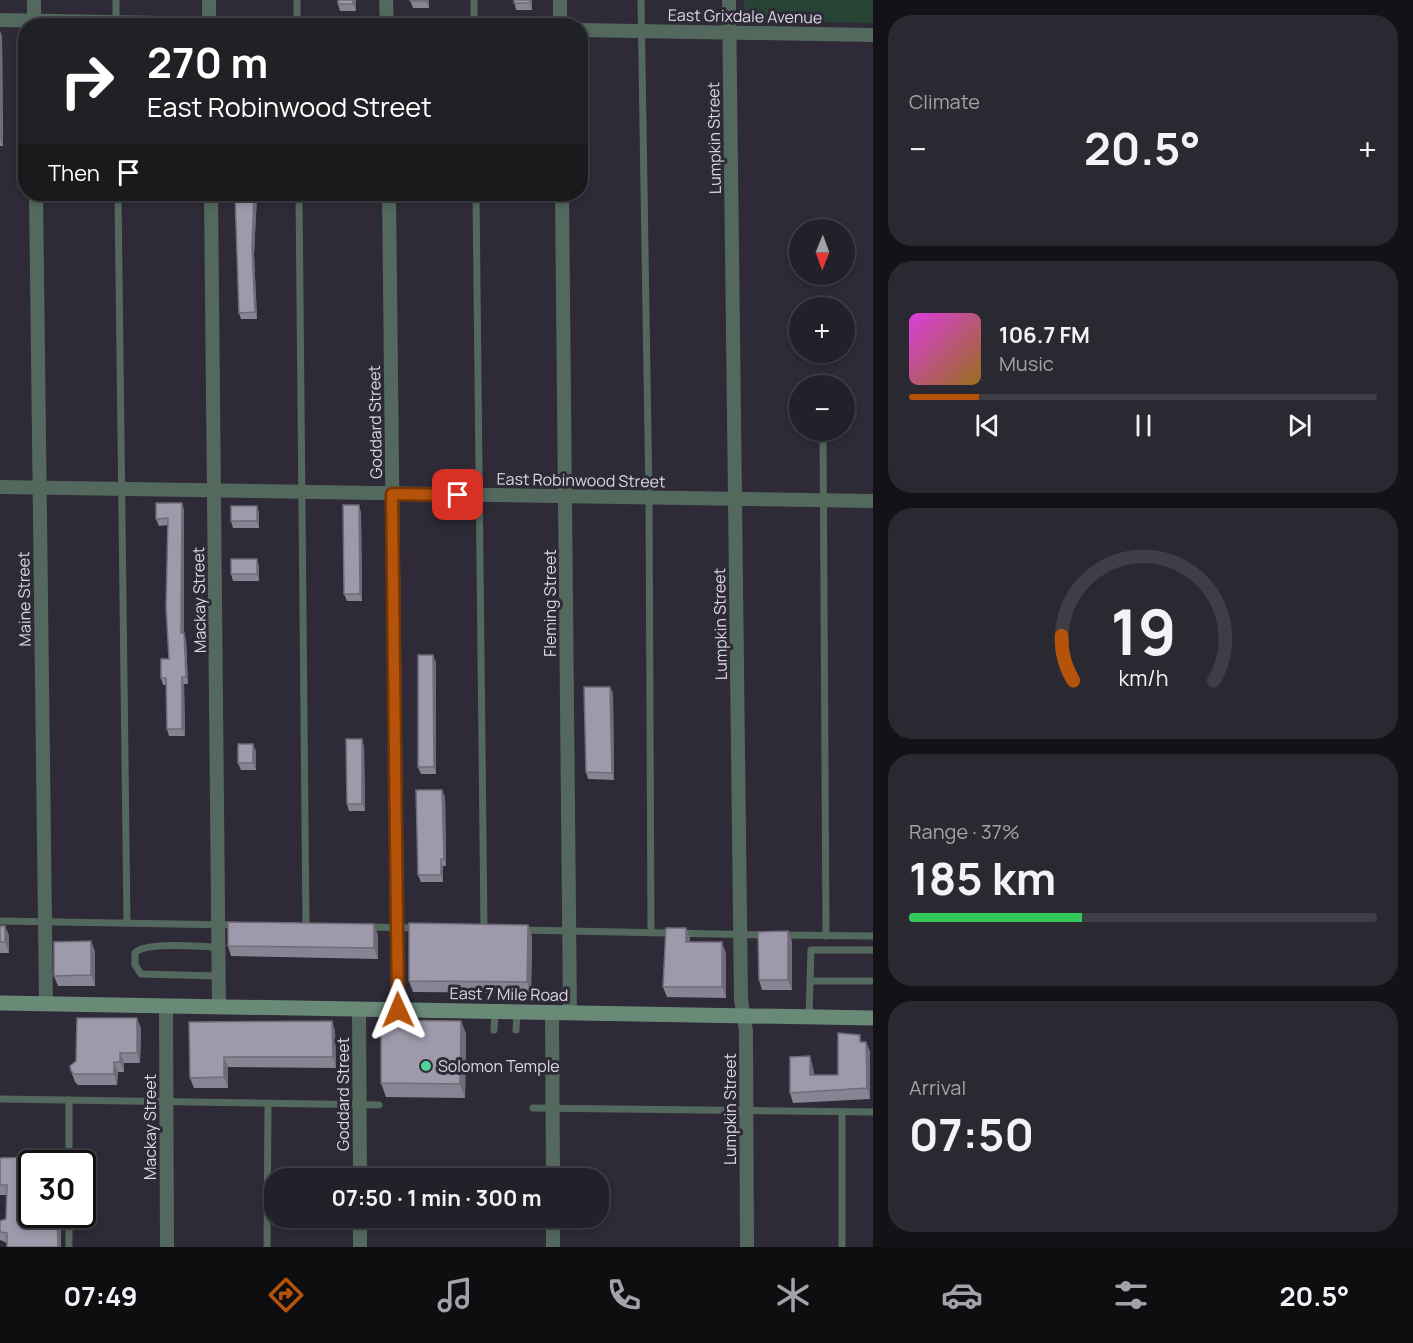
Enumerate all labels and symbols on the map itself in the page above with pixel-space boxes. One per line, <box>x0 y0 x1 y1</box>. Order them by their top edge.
street label: East Grixdale Avenue <box>668 4 822 28</box>
street label: Lumpkin Street <box>702 82 726 194</box>
north arrow <box>789 219 855 285</box>
street label: Goddard Street <box>363 365 387 479</box>
street label: East Robinwood Street <box>496 468 666 492</box>
pin <box>432 469 483 520</box>
street label: Mackay Street <box>187 547 211 653</box>
street label: Fleming Street <box>539 549 561 657</box>
street label: Maine Street <box>12 551 36 647</box>
street label: Lumpkin Street <box>708 568 732 680</box>
position arrow <box>366 978 430 1042</box>
street label: East 7 Mile Road <box>449 982 569 1006</box>
street label: Goddard Street <box>332 1037 354 1151</box>
street label: Lumpkin Street <box>719 1053 741 1165</box>
place label: Solomon Temple <box>438 1055 560 1077</box>
marker: Solomon Temple <box>419 1059 433 1073</box>
street label: Mackay Street <box>139 1074 161 1180</box>
speed limit sign: 30 <box>18 1150 96 1228</box>

